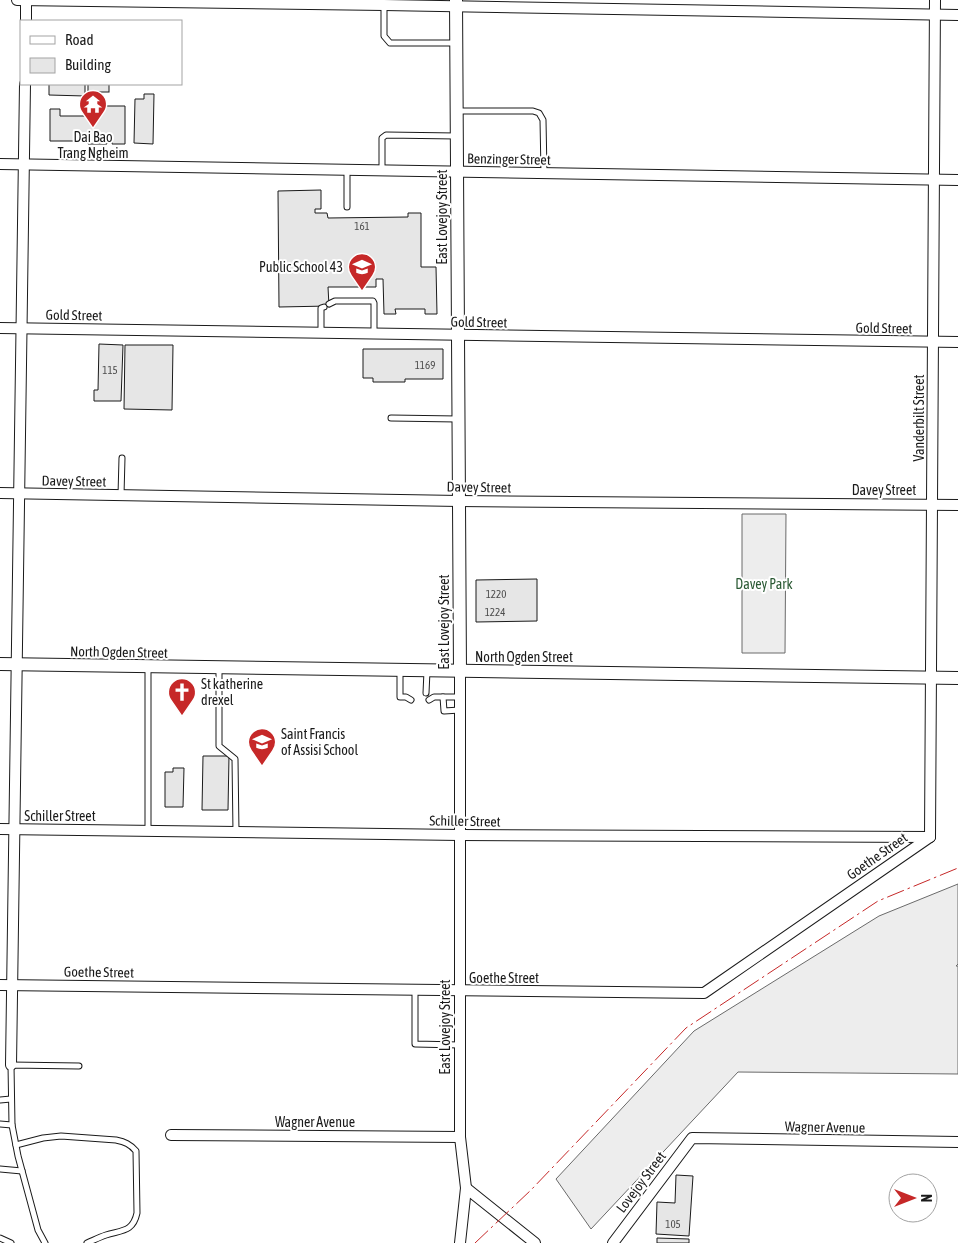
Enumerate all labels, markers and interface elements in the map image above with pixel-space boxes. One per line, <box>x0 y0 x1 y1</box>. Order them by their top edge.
legend <box>20 20 182 85</box>
text: Road <box>65 31 94 48</box>
text: Building <box>65 56 111 73</box>
temple icon: Dai Bao Trang Ngheim <box>78 89 108 128</box>
place label: Dai Bao Trang Ngheim <box>57 129 129 161</box>
street label: Benzinger Street <box>467 150 551 168</box>
street label: East Lovejoy Street <box>434 169 450 265</box>
house number: 161 <box>354 220 370 232</box>
school or university icon: Public School 43 <box>347 252 377 291</box>
place label: Public School 43 <box>259 259 343 275</box>
street label: Gold Street <box>45 307 103 323</box>
street label: Gold Street <box>450 314 508 330</box>
street label: Gold Street <box>855 320 913 336</box>
house number: 1169 <box>415 359 435 371</box>
house number: 115 <box>102 364 118 376</box>
street label: Vanderbilt Street <box>911 374 927 462</box>
street label: Davey Street <box>42 472 106 490</box>
street label: Davey Street <box>447 478 511 496</box>
street label: Davey Street <box>852 482 916 498</box>
street label: East Lovejoy Street <box>436 574 452 670</box>
park label: Davey Park <box>735 576 793 592</box>
house number: 1220 <box>486 588 506 600</box>
house number: 1224 <box>485 606 505 618</box>
street label: North Ogden Street <box>70 643 168 661</box>
street label: North Ogden Street <box>475 649 573 665</box>
place label: St katherine drexel <box>201 676 263 708</box>
church icon: St katherine drexel <box>167 677 197 716</box>
place label: Saint Francis of Assisi School <box>281 726 358 758</box>
school or university icon: Saint Francis of Assisi School <box>247 727 277 766</box>
street label: Schiller Street <box>24 808 96 824</box>
street label: Schiller Street <box>429 812 501 830</box>
street label: Goethe Street <box>844 829 910 883</box>
street label: Goethe Street <box>64 963 134 981</box>
street label: Goethe Street <box>469 970 539 986</box>
street label: East Lovejoy Street <box>437 979 453 1075</box>
street label: Wagner Avenue <box>275 1114 355 1130</box>
street label: Wagner Avenue <box>785 1118 865 1136</box>
street label: Lovejoy Street <box>613 1148 669 1216</box>
north arrow <box>888 1173 938 1223</box>
text: N <box>918 1194 934 1202</box>
house number: 105 <box>665 1218 681 1230</box>

